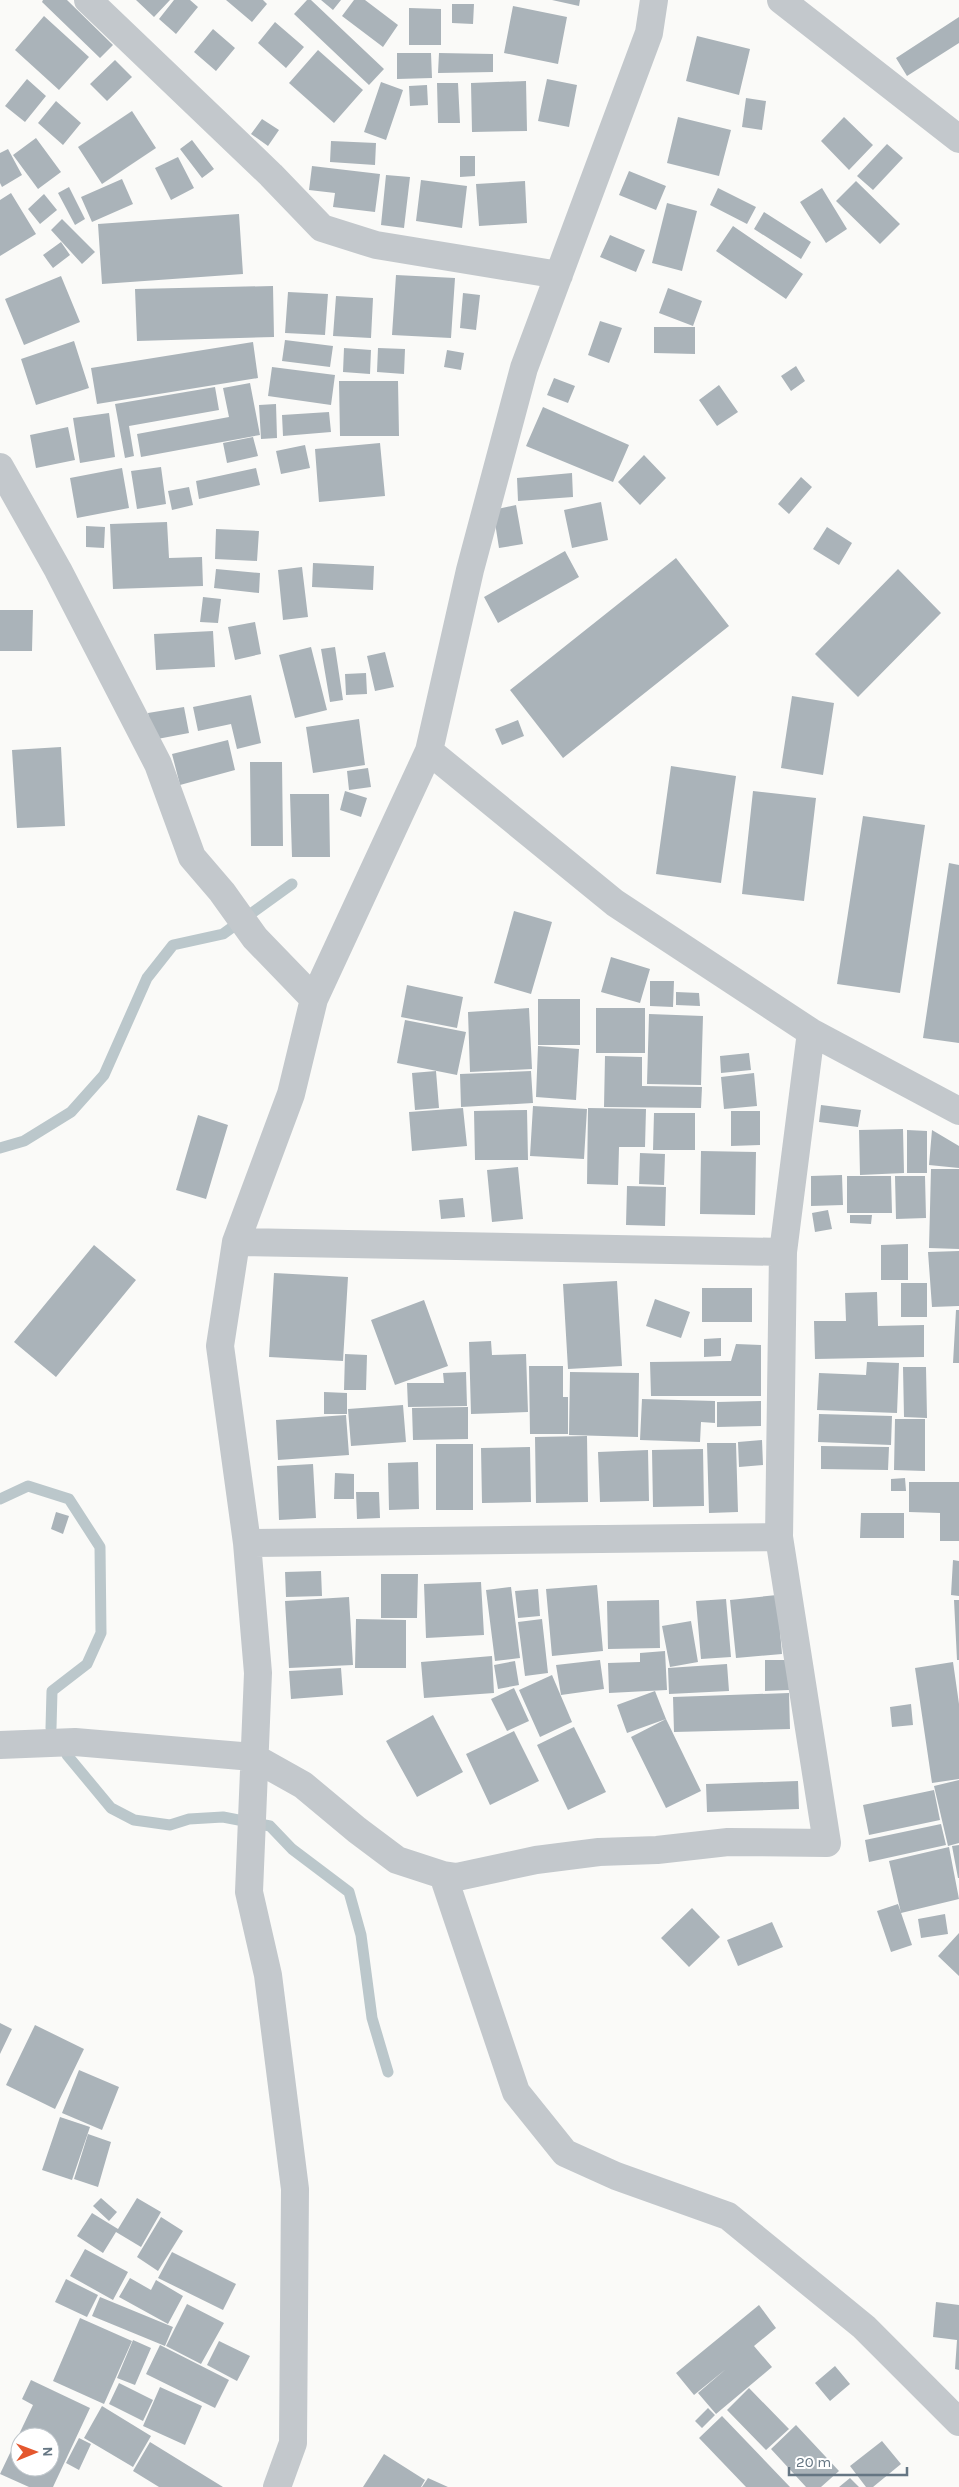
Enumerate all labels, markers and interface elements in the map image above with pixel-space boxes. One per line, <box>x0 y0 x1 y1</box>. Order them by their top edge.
north arrow <box>10 2427 60 2477</box>
scale bar <box>789 2444 906 2476</box>
text: N <box>39 2447 56 2457</box>
text: 20 m <box>796 2453 831 2471</box>

